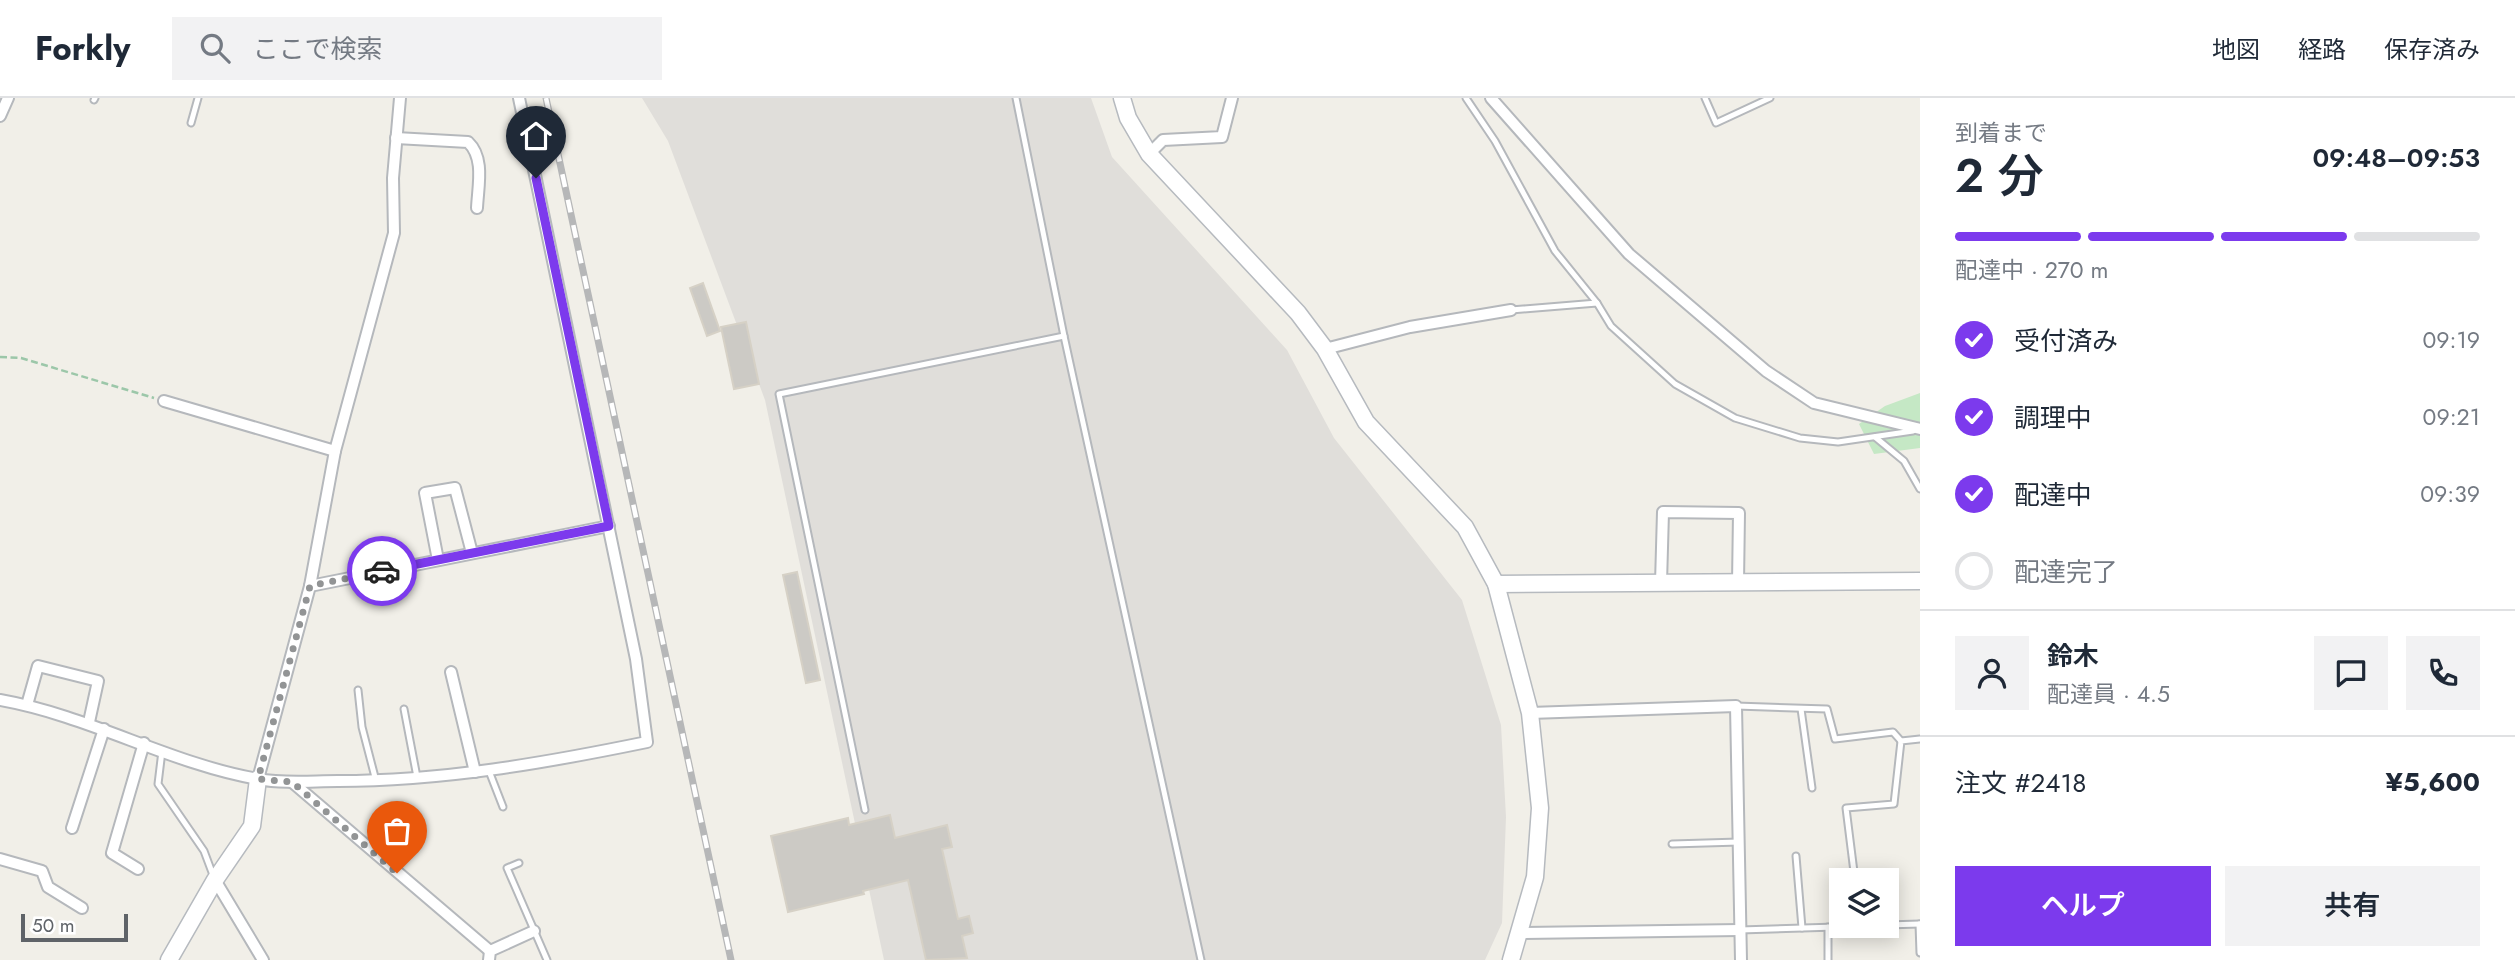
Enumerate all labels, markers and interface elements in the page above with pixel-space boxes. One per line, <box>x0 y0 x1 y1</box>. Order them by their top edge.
search box <box>172 17 662 80</box>
text: Forkly <box>35 25 130 72</box>
icon: search <box>196 29 234 67</box>
text: ここで検索 <box>252 30 382 68</box>
text: 地図 <box>2212 32 2260 67</box>
text: 経路 <box>2298 32 2346 67</box>
text: 保存済み <box>2384 32 2480 67</box>
pin <box>506 106 566 178</box>
text: 到着まで <box>1955 116 2047 150</box>
icon: home <box>517 117 555 155</box>
text: 09:48–09:53 <box>2312 139 2480 177</box>
text: 2 分 <box>1955 143 2044 209</box>
text: 配達中 · 270 m <box>1955 253 2109 287</box>
icon: check <box>1955 321 1993 359</box>
text: 受付済み <box>2014 322 2118 360</box>
text: 09:19 <box>2422 323 2480 357</box>
icon: check <box>1955 398 1993 436</box>
text: 調理中 <box>2014 399 2092 437</box>
text: 09:21 <box>2423 400 2480 434</box>
icon: check <box>1955 475 1993 513</box>
text: 配達中 <box>2014 476 2092 514</box>
text: 09:39 <box>2420 477 2480 511</box>
courier <box>347 536 417 606</box>
icon: car <box>363 552 401 590</box>
text: 配達完了 <box>2014 553 2118 591</box>
button: person <box>1955 636 2029 710</box>
button: chat <box>2314 636 2388 710</box>
button: phone <box>2406 636 2480 710</box>
text: 鈴木 <box>2047 637 2099 675</box>
text: 配達員 · 4.5 <box>2047 677 2170 711</box>
text: ¥5,600 <box>2386 763 2480 801</box>
text: 注文 #2418 <box>1955 764 2086 802</box>
pin <box>367 801 427 873</box>
icon: bag <box>378 812 416 850</box>
button: ヘルプ <box>1955 866 2211 946</box>
button: 共有 <box>2225 866 2480 946</box>
map controls <box>1829 868 1899 938</box>
button: layers <box>1829 868 1899 938</box>
scale bar <box>21 911 128 943</box>
text: 50 m <box>32 912 75 939</box>

